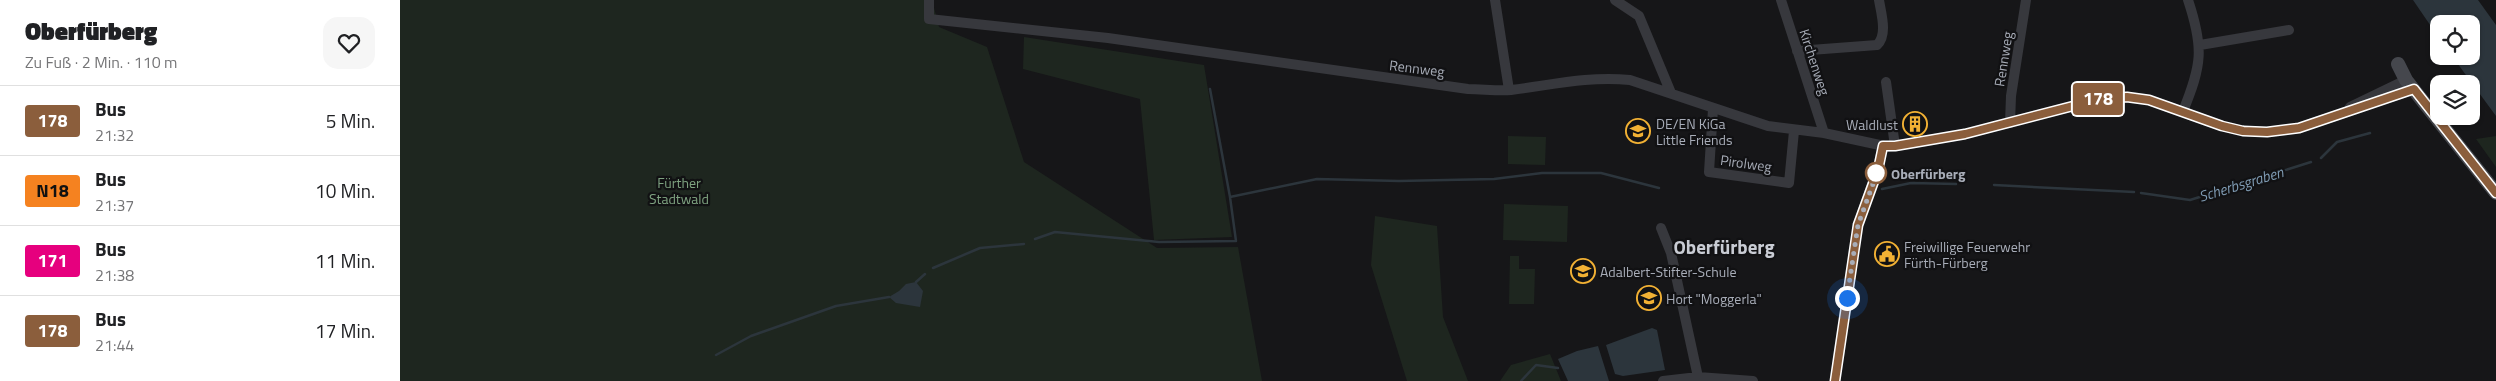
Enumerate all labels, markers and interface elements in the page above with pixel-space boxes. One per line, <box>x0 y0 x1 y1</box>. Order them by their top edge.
text: Oberfürberg <box>25 13 157 49</box>
map controls <box>2430 15 2480 125</box>
button: locate <box>2430 15 2480 65</box>
button: heart <box>323 17 375 69</box>
street label: Kirchenweg <box>1794 26 1836 98</box>
street label: Rennweg <box>1988 30 2018 88</box>
text: Zu Fuß · 2 Min. · 110 m <box>25 50 178 74</box>
street label: Rennweg <box>1388 54 1446 82</box>
button: layers <box>2430 75 2480 125</box>
line badge: 178 <box>2069 83 2127 115</box>
text: 178 <box>2083 85 2113 112</box>
text: Bus <box>95 94 126 123</box>
text: 5 Min. <box>326 106 375 135</box>
text: 178 <box>37 107 68 134</box>
building icon: Waldlust <box>1902 111 1928 137</box>
place label: DE/EN KiGa Little Friends <box>1656 113 1732 150</box>
place label: Waldlust <box>1846 114 1898 135</box>
school or university icon: DE/EN KiGa Little Friends <box>1625 118 1651 144</box>
text: 21:32 <box>95 123 134 147</box>
street label: Pirolweg <box>1719 149 1773 177</box>
water label: Scherbsgraben <box>2196 160 2287 208</box>
marker: Oberfürberg <box>1865 162 1887 184</box>
place label: Oberfürberg <box>1891 163 1966 184</box>
text: Bus <box>95 164 126 193</box>
park label: Fürther Stadtwald <box>649 172 709 209</box>
text: 10 Min. <box>315 176 375 205</box>
text: N18 <box>36 177 69 204</box>
text: 21:37 <box>95 193 134 217</box>
district label: Oberfürberg <box>1673 232 1775 261</box>
text: Bus <box>95 234 126 263</box>
place label: Freiwillige Feuerwehr Fürth-Fürberg <box>1904 236 2030 273</box>
public building icon: Freiwillige Feuerwehr Fürth-Fürberg <box>1874 241 1900 267</box>
text: 11 Min. <box>315 246 375 275</box>
text: 171 <box>37 247 68 274</box>
school or university icon: Adalbert-Stifter-Schule <box>1570 258 1596 284</box>
place label: Adalbert-Stifter-Schule <box>1600 261 1737 282</box>
text: 21:38 <box>95 263 134 287</box>
school or university icon: Hort "Moggerla" <box>1636 285 1662 311</box>
your location <box>1835 286 1860 311</box>
place label: Hort "Moggerla" <box>1666 288 1762 309</box>
text: Bus <box>95 304 126 333</box>
text: 17 Min. <box>315 316 375 345</box>
text: 178 <box>37 317 68 344</box>
text: 21:44 <box>95 333 134 357</box>

